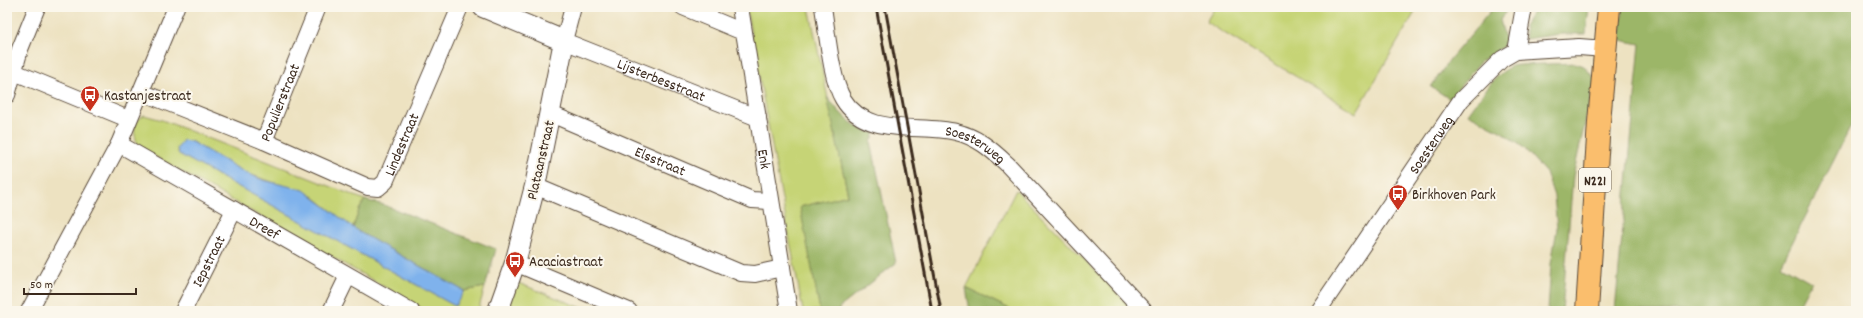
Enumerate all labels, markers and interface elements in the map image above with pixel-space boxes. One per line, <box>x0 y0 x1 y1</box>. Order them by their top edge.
street label: Lijsterbesstraat <box>613 54 709 109</box>
street label: Populierstraat <box>256 60 307 146</box>
bus stop icon: Kastanjestraat <box>79 84 101 112</box>
place label: Kastanjestraat <box>104 86 192 108</box>
street label: Lindestraat <box>380 110 426 180</box>
street label: Soesterweg <box>1405 112 1460 180</box>
street label: Plataanstraat <box>522 118 562 202</box>
street label: Soesterweg <box>944 121 1009 170</box>
street label: Elsstraat <box>631 142 689 184</box>
street label: Enk <box>750 148 775 171</box>
road number: N221 <box>1579 168 1611 192</box>
bus stop icon: Birkhoven Park <box>1387 183 1409 211</box>
place label: Birkhoven Park <box>1412 185 1496 207</box>
street label: Dreef <box>245 212 284 247</box>
street label: Iepstraat <box>188 232 233 292</box>
bus stop icon: Acaciastraat <box>504 250 526 278</box>
place label: Acaciastraat <box>529 252 604 274</box>
scale bar <box>24 270 136 296</box>
text: 50 m <box>30 277 53 294</box>

